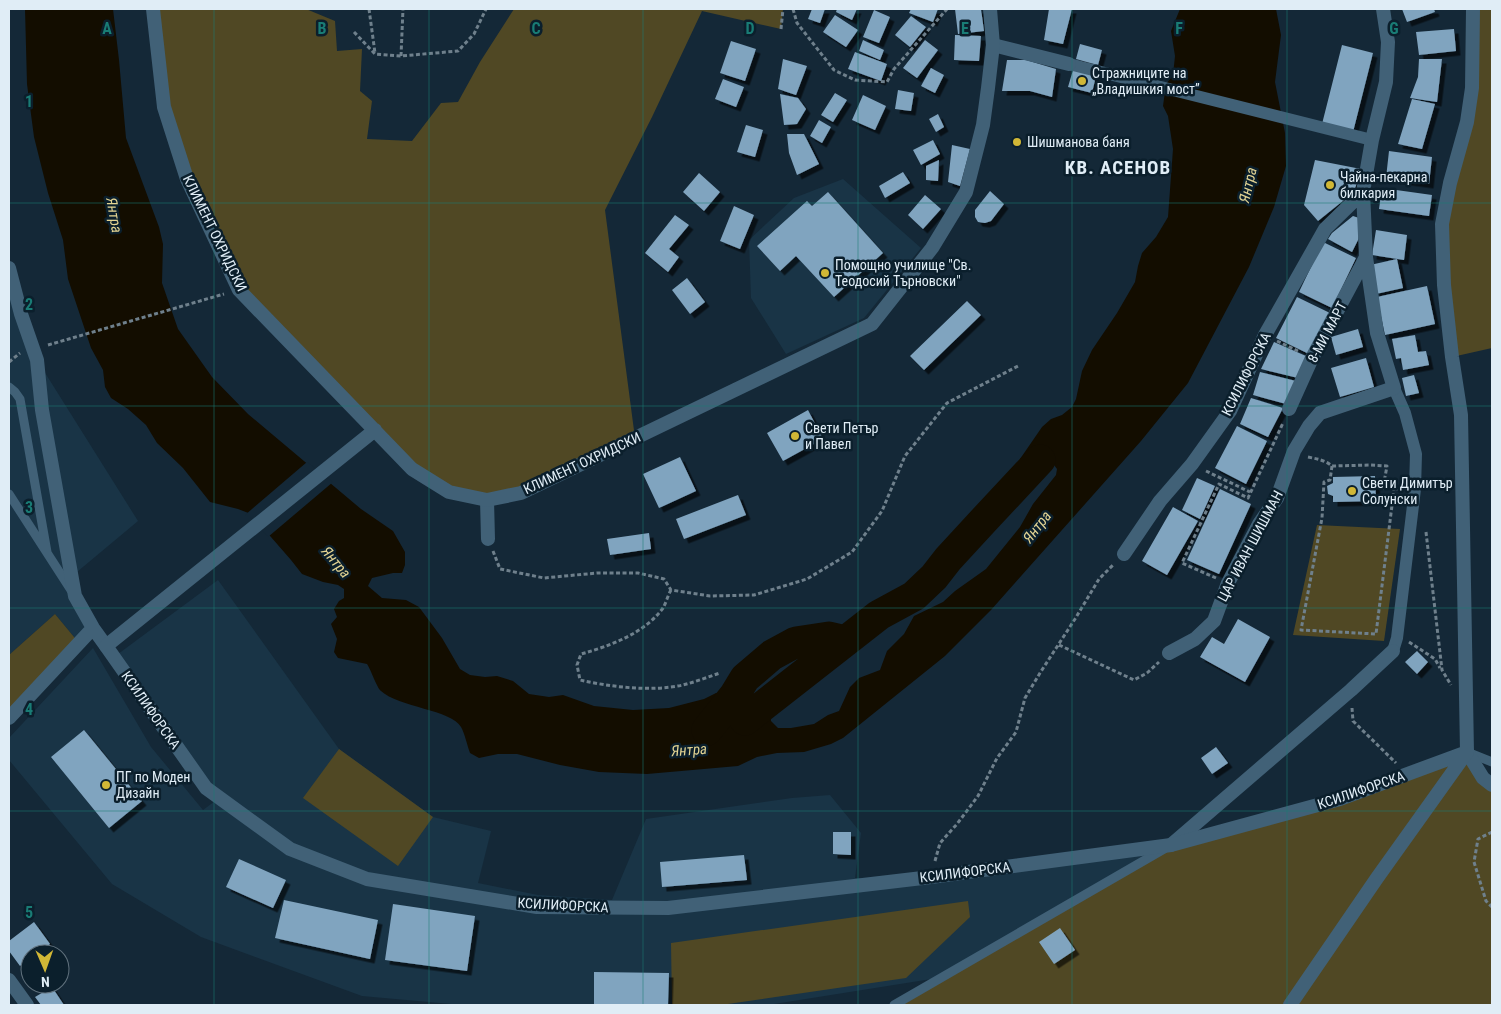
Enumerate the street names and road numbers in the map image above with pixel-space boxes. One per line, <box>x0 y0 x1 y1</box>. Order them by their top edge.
street label: КЛИМЕНТ ОХРИДСКИ <box>180 172 250 294</box>
street label: 8-МИ МАРТ <box>1304 299 1350 365</box>
street label: КСИЛИФОРСКА <box>1218 330 1274 418</box>
street label: КЛИМЕНТ ОХРИДСКИ <box>521 429 643 497</box>
street label: ЦАР ИВАН ШИШМАН <box>1214 488 1286 604</box>
street label: КСИЛИФОРСКА <box>118 668 184 752</box>
street label: КСИЛИФОРСКА <box>1315 768 1407 812</box>
street label: КСИЛИФОРСКА <box>919 859 1011 885</box>
street label: КСИЛИФОРСКА <box>517 895 609 915</box>

